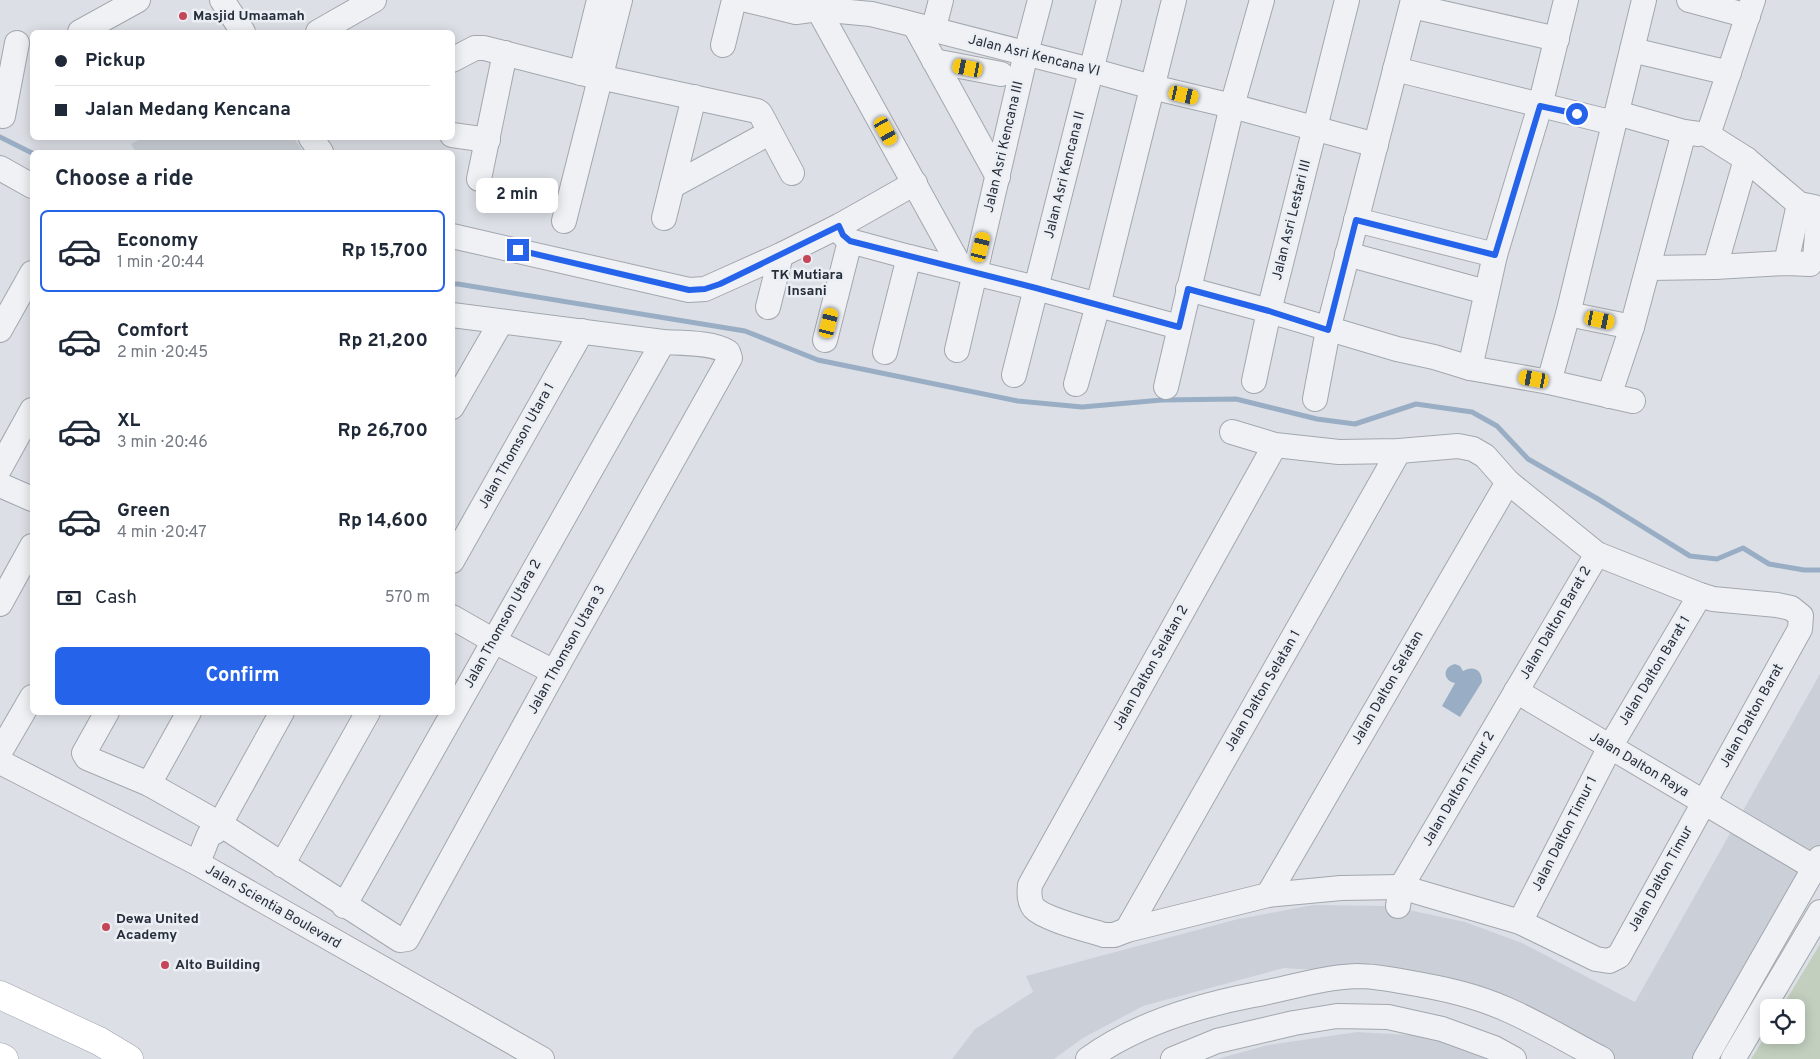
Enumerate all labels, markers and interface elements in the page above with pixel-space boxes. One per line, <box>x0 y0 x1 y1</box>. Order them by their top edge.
place label: Masjid Umaamah <box>193 8 305 25</box>
marker: Masjid Umaamah <box>177 10 189 22</box>
street label: Jalan Asri Kencana VI <box>966 31 1102 81</box>
text: Pickup <box>85 49 145 73</box>
car <box>951 58 984 78</box>
street label: Jalan Asri Kencana III <box>981 80 1027 214</box>
car <box>1167 84 1200 106</box>
text: Jalan Medang Kencana <box>85 98 291 122</box>
route start <box>1566 103 1588 125</box>
street label: Jalan Asri Kencana II <box>1041 110 1089 240</box>
car <box>872 114 899 148</box>
street label: Jalan Asri Lestari III <box>1269 158 1315 282</box>
text: Choose a ride <box>55 166 193 193</box>
callout: 2 min <box>477 178 559 212</box>
text: 2 min <box>496 185 538 205</box>
icon: car <box>57 229 102 274</box>
text: Economy <box>117 229 198 253</box>
car <box>970 231 991 263</box>
text: Rp 15,700 <box>342 239 428 263</box>
route end <box>507 239 529 261</box>
text: 1 min · 20:44 <box>117 253 204 273</box>
marker: TK Mutiara Insani <box>801 253 813 265</box>
place label: TK Mutiara Insani <box>771 267 843 300</box>
car <box>818 307 839 339</box>
car <box>1583 310 1616 330</box>
icon: car <box>57 319 102 364</box>
text: Comfort <box>117 319 189 343</box>
text: Rp 21,200 <box>338 329 428 353</box>
text: 2 min · 20:45 <box>117 343 208 363</box>
car <box>1517 369 1550 389</box>
street label: Jalan Thomson Utara 1 <box>475 380 559 512</box>
icon: car <box>57 409 102 454</box>
text: XL <box>117 409 140 433</box>
text: Rp 26,700 <box>337 419 428 443</box>
text: 3 min · 20:46 <box>117 433 208 453</box>
icon: car <box>57 499 102 544</box>
text: Green <box>117 499 170 523</box>
text: Rp 14,600 <box>338 509 428 533</box>
text: 4 min · 20:47 <box>117 523 207 543</box>
street label: Jalan Thomson Utara 2 <box>460 557 546 691</box>
street label: Jalan Dalton Barat 2 <box>1517 563 1595 683</box>
street label: Jalan Thomson Utara 3 <box>525 583 609 717</box>
icon: cash <box>55 584 83 612</box>
text: Cash <box>95 586 137 610</box>
text: 570 m <box>385 588 430 608</box>
street label: Jalan Dalton Selatan 2 <box>1109 602 1193 734</box>
street label: Jalan Dalton Barat 1 <box>1616 613 1694 729</box>
street label: Jalan Dalton Selatan 1 <box>1221 627 1305 755</box>
street label: Jalan Dalton Selatan <box>1348 628 1428 748</box>
button: Confirm <box>55 647 430 705</box>
street label: Jalan Dalton Barat <box>1716 661 1788 771</box>
street label: Jalan Dalton Timur 2 <box>1419 728 1499 850</box>
street label: Jalan Dalton Raya <box>1586 729 1692 801</box>
street label: Jalan Dalton Timur 1 <box>1529 774 1601 894</box>
street label: Jalan Dalton Timur <box>1625 823 1697 935</box>
street label: Jalan Scientia Boulevard <box>202 861 344 953</box>
place label: Dewa United Academy <box>116 911 199 944</box>
marker: Dewa United Academy <box>100 921 112 933</box>
place label: Alto Building <box>175 957 260 974</box>
marker: Alto Building <box>159 959 171 971</box>
map controls <box>1760 999 1805 1044</box>
button: locate <box>1760 999 1805 1044</box>

